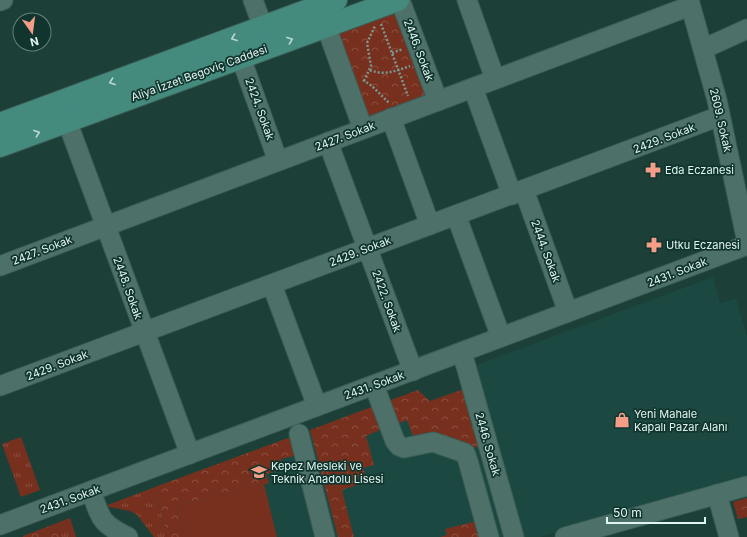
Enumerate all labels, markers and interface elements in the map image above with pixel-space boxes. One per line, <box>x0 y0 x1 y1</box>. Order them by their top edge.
north arrow <box>12 12 52 52</box>
street label: 2446. Sokak <box>401 17 437 83</box>
one-way arrow <box>231 33 238 41</box>
text: N <box>29 34 40 50</box>
one-way arrow <box>287 36 294 44</box>
street label: Aliya İzzet Begoviç Caddesi <box>129 42 269 104</box>
street label: 2424. Sokak <box>242 76 278 142</box>
one-way arrow <box>109 78 116 86</box>
street label: 2609. Sokak <box>707 87 735 153</box>
street label: 2427. Sokak <box>313 118 377 154</box>
street label: 2429. Sokak <box>631 120 697 156</box>
one-way arrow <box>33 129 40 137</box>
pharmacy icon: Eda Eczanesi <box>644 161 662 179</box>
place label: Eda Eczanesi <box>665 163 734 177</box>
street label: 2444. Sokak <box>528 218 564 284</box>
street label: 2427. Sokak <box>10 232 74 268</box>
street label: 2429. Sokak <box>327 233 393 269</box>
pharmacy icon: Utku Eczanesi <box>645 236 663 254</box>
place label: Utku Eczanesi <box>666 238 740 252</box>
street label: 2431. Sokak <box>645 254 709 290</box>
street label: 2448. Sokak <box>110 255 146 321</box>
street label: 2422. Sokak <box>369 268 405 334</box>
street label: 2429. Sokak <box>24 347 90 383</box>
street label: 2431. Sokak <box>342 368 406 402</box>
place label: Yeni Mahale Kapalı Pazar Alanı <box>634 407 727 434</box>
street label: 2446. Sokak <box>472 411 504 477</box>
shop icon: Yeni Mahale Kapalı Pazar Alanı <box>613 411 631 429</box>
place label: Kepez Mesleki ve Teknik Anadolu Lisesi <box>271 459 383 486</box>
school or university icon: Kepez Mesleki ve Teknik Anadolu Lisesi <box>250 463 268 481</box>
street label: 2431. Sokak <box>38 482 102 516</box>
scale bar <box>607 499 705 525</box>
text: 50 m <box>613 505 642 520</box>

